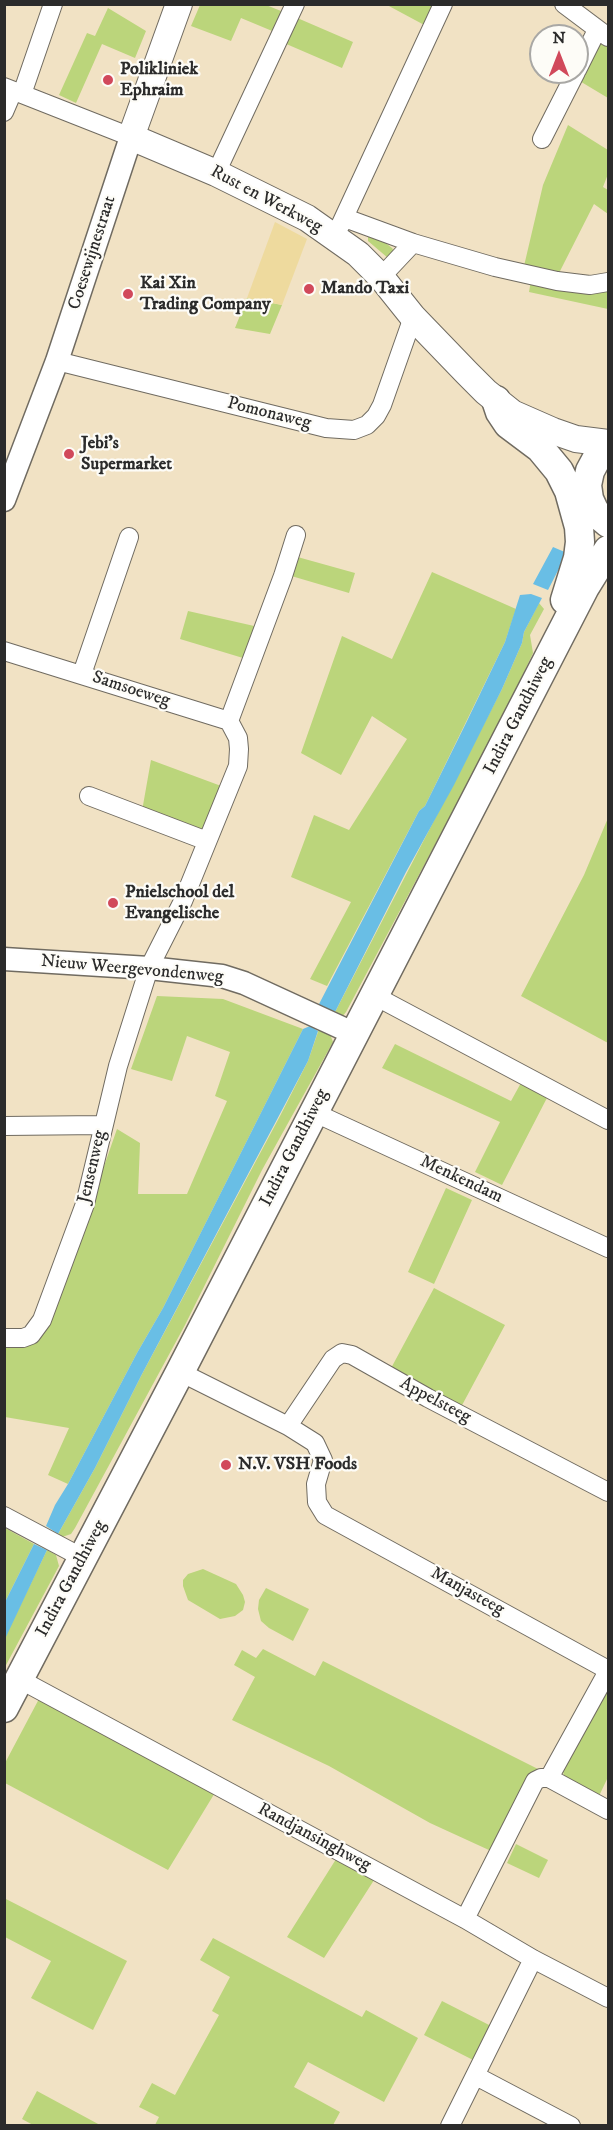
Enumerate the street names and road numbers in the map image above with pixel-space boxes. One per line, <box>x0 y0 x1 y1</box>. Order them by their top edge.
street label: Rust en Werkweg <box>206 162 326 238</box>
street label: Coesewijnestraat <box>64 193 122 313</box>
street label: Pomonaweg <box>225 393 313 435</box>
street label: Indira Gandhiweg <box>480 654 558 778</box>
street label: Samsoeweg <box>89 667 173 713</box>
street label: Nieuw Weergevondenweg <box>40 951 224 989</box>
street label: Indira Gandhiweg <box>256 1086 334 1210</box>
street label: Jensenweg <box>74 1128 112 1206</box>
street label: Menkendam <box>416 1151 506 1209</box>
street label: Appelsteeg <box>396 1373 474 1429</box>
street label: Indira Gandhiweg <box>32 1517 112 1641</box>
street label: Manjasteeg <box>426 1563 508 1621</box>
street label: Randjansinghweg <box>254 1799 374 1877</box>

